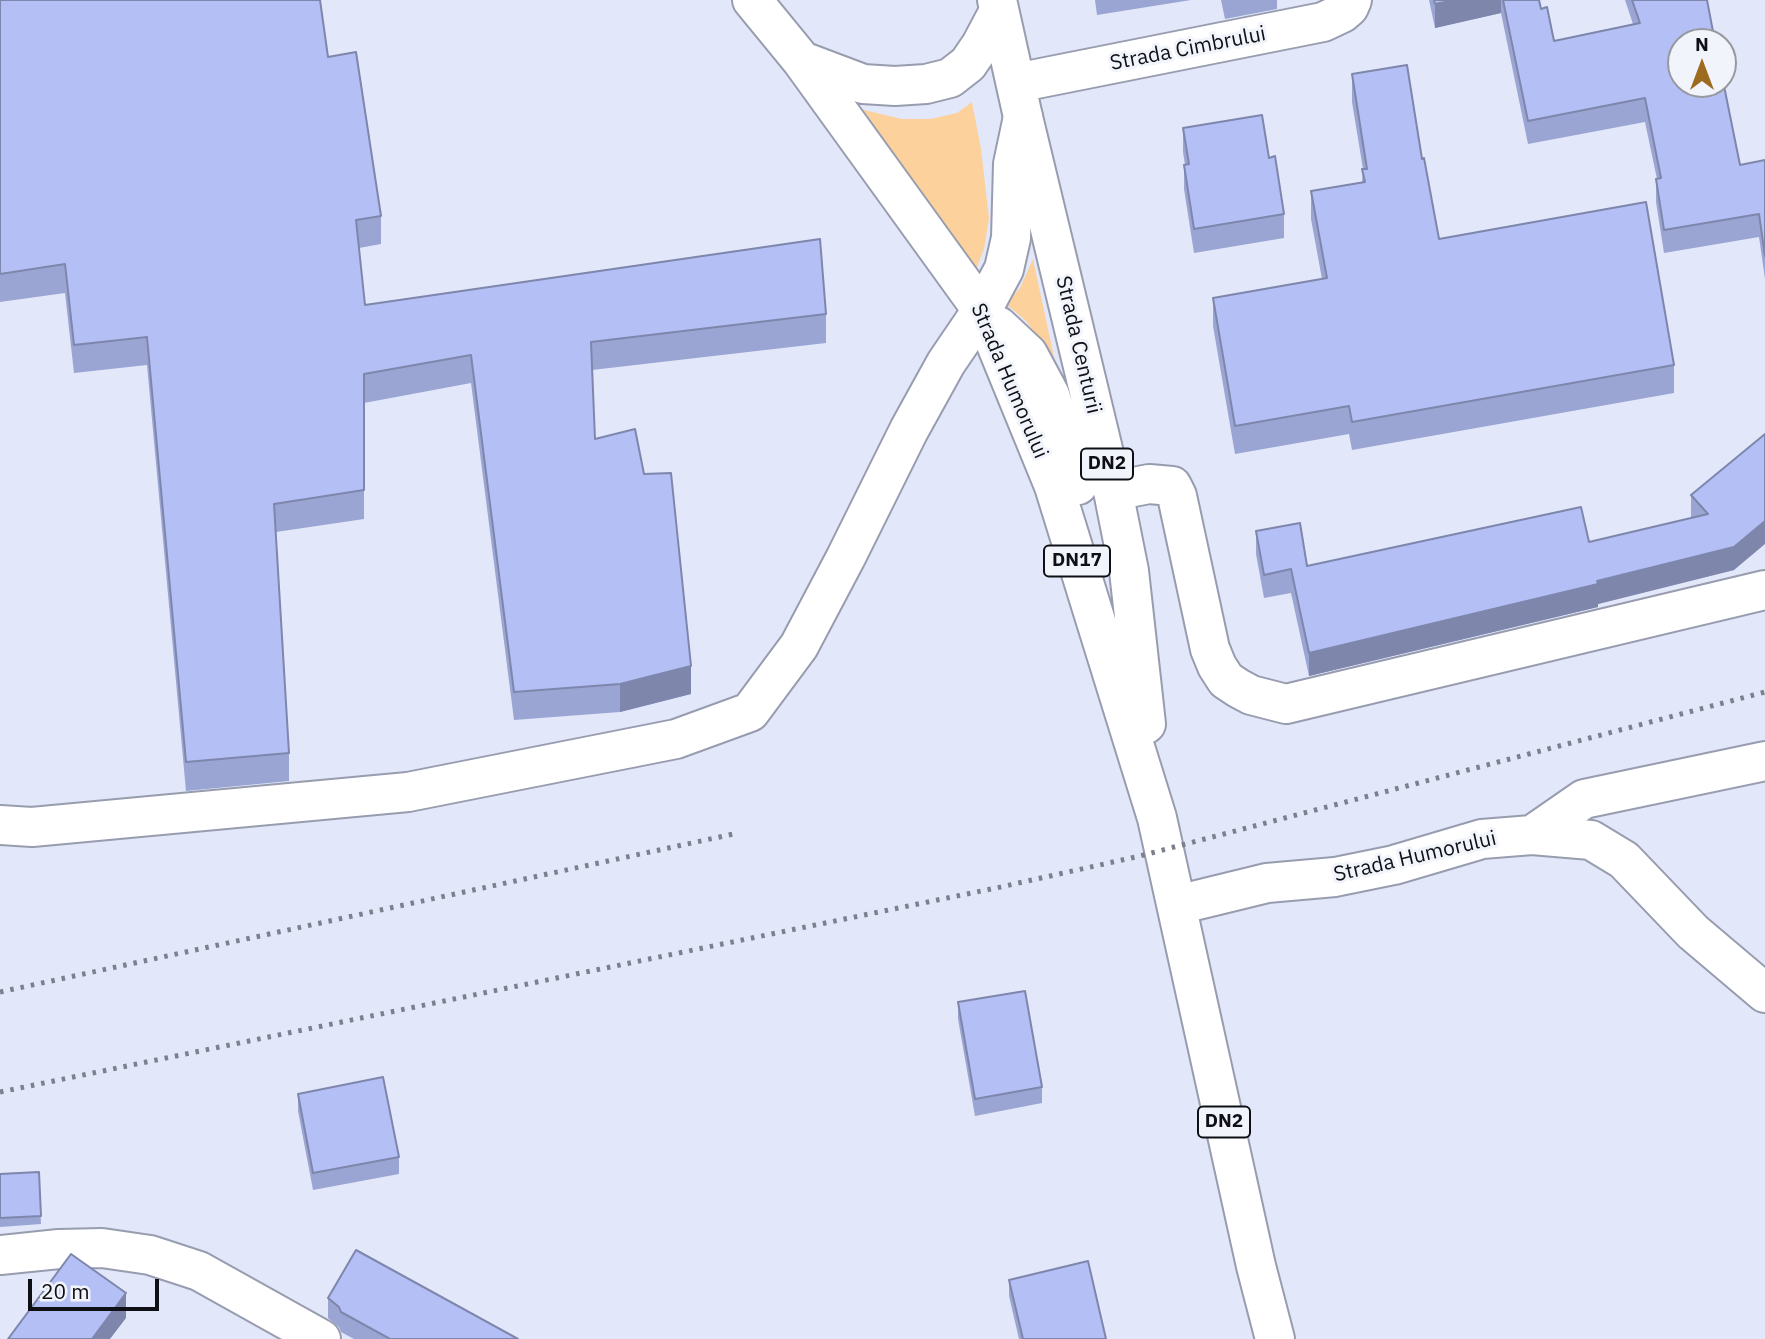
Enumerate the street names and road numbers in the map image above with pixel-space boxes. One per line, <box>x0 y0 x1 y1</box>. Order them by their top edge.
street label: Strada Cimbrului <box>1108 22 1268 76</box>
street label: Strada Centurii <box>1050 274 1106 416</box>
street label: Strada Humorului <box>965 300 1053 462</box>
road number: DN2 <box>1081 449 1133 480</box>
road number: DN17 <box>1044 546 1110 576</box>
street label: Strada Humorului <box>1331 826 1499 888</box>
road number: DN2 <box>1198 1106 1250 1138</box>

